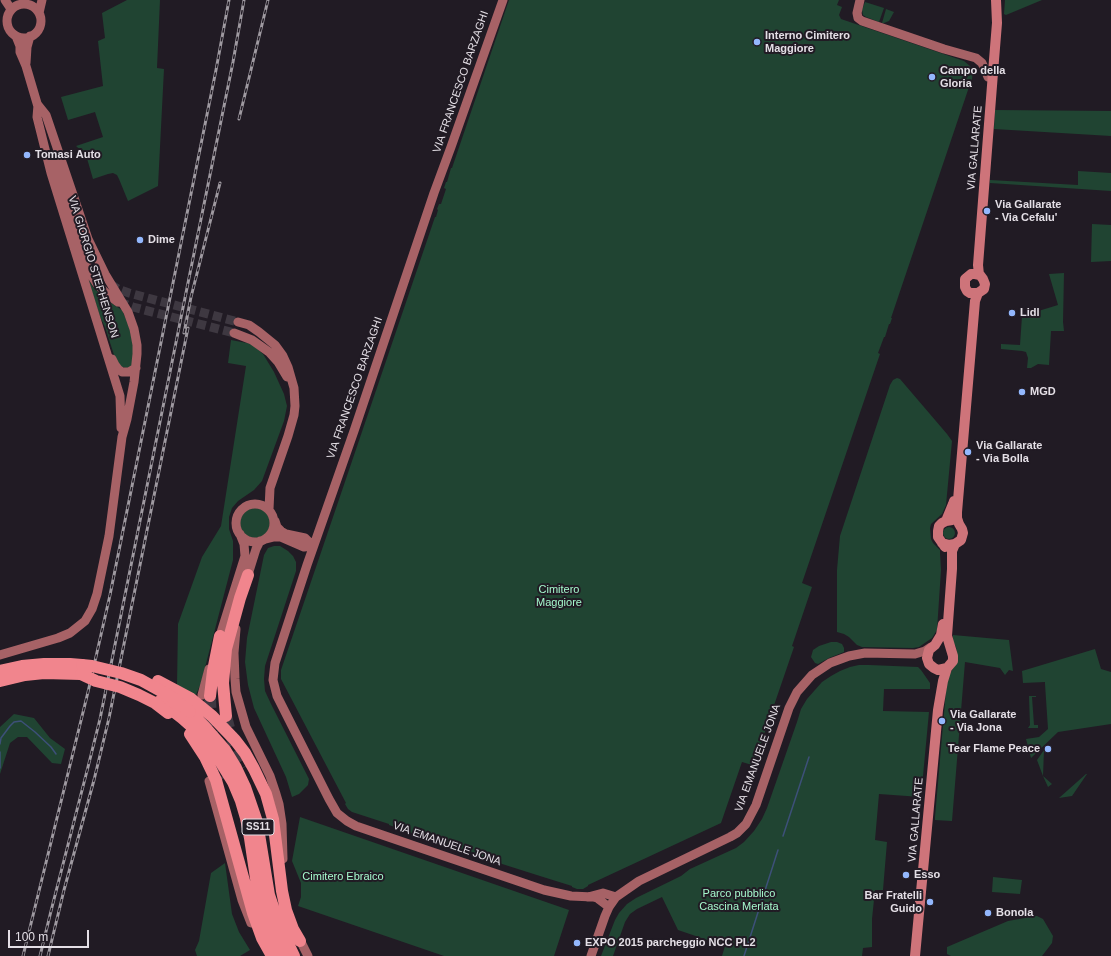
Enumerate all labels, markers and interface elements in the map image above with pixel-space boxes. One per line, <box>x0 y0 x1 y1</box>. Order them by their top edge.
street label: VIA FRANCESCO BARZAGHI <box>430 9 492 155</box>
place label: Interno Cimitero Maggiore <box>765 29 850 55</box>
marker: Interno Cimitero Maggiore <box>752 37 762 47</box>
place label: Campo della Gloria <box>940 64 1005 90</box>
marker: Campo della Gloria <box>927 72 937 82</box>
street label: VIA GALLARATE <box>965 105 985 191</box>
place label: Tomasi Auto <box>35 148 101 162</box>
marker: Tomasi Auto <box>22 150 32 160</box>
street label: VIA GIORGIO STEPHENSON <box>65 194 121 340</box>
place label: Via Gallarate - Via Cefalu' <box>995 198 1061 224</box>
marker: Via Gallarate - Via Cefalu' <box>982 206 992 216</box>
place label: Dime <box>148 233 175 247</box>
marker: Dime <box>135 235 145 245</box>
place label: Lidl <box>1020 306 1040 320</box>
marker: Lidl <box>1007 308 1017 318</box>
street label: VIA FRANCESCO BARZAGHI <box>324 315 386 461</box>
place label: MGD <box>1030 385 1056 399</box>
marker: MGD <box>1017 387 1027 397</box>
place label: Via Gallarate - Via Bolla <box>976 439 1042 465</box>
marker: Via Gallarate - Via Bolla <box>963 447 973 457</box>
park label: Cimitero Maggiore <box>536 583 582 609</box>
street label: VIA EMANUELE JONA <box>732 702 784 814</box>
place label: Via Gallarate - Via Jona <box>950 708 1016 734</box>
marker: Via Gallarate - Via Jona <box>937 716 947 726</box>
place label: Tear Flame Peace <box>948 742 1040 756</box>
marker: Tear Flame Peace <box>1043 744 1053 754</box>
street label: VIA GALLARATE <box>906 777 926 863</box>
road number: SS11 <box>242 819 274 835</box>
street label: VIA EMANUELE JONA <box>391 819 503 869</box>
place label: Esso <box>914 868 940 882</box>
park label: Cimitero Ebraico <box>302 870 384 884</box>
marker: Esso <box>901 870 911 880</box>
park label: Parco pubblico Cascina Merlata <box>699 887 779 913</box>
place label: Bar Fratelli Guido <box>865 889 922 915</box>
marker: Bar Fratelli Guido <box>925 897 935 907</box>
place label: Bonola <box>996 906 1033 920</box>
marker: Bonola <box>983 908 993 918</box>
scale bar <box>10 922 91 948</box>
text: 100 m <box>15 930 48 944</box>
place label: EXPO 2015 parcheggio NCC PL2 <box>585 936 756 950</box>
marker: EXPO 2015 parcheggio NCC PL2 <box>572 938 582 948</box>

